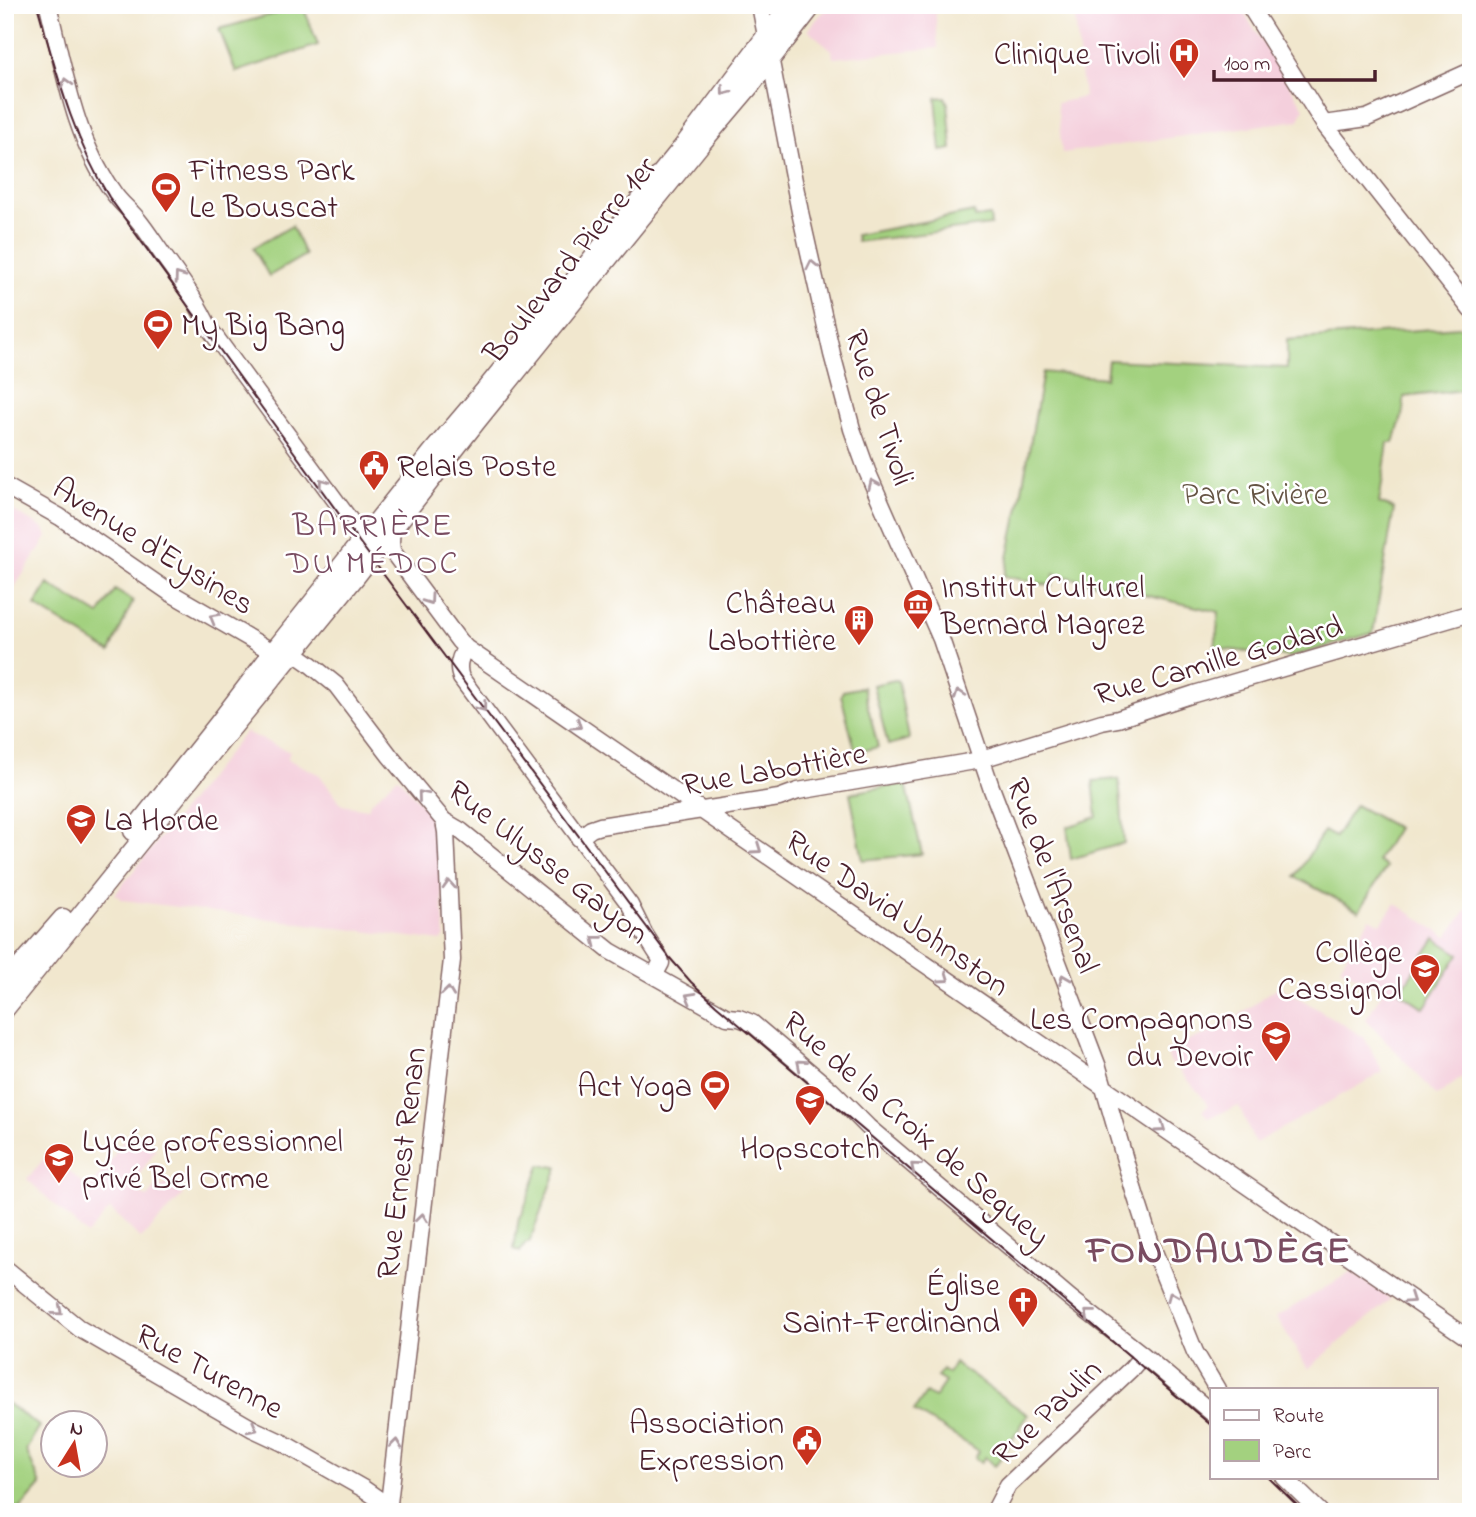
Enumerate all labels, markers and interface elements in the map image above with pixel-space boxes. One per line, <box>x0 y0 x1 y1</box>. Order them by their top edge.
place label: Clinique Tivoli <box>994 33 1161 80</box>
hospital icon: Clinique Tivoli <box>1167 36 1201 80</box>
scale bar <box>1214 38 1374 82</box>
text: 100 m <box>1224 50 1270 80</box>
one-way arrow <box>60 77 74 89</box>
one-way arrow <box>721 83 733 96</box>
street label: Boulevard Pierre 1er <box>473 147 670 376</box>
place label: Fitness Park Le Bouscat <box>188 149 356 233</box>
sports icon: Fitness Park Le Bouscat <box>149 170 183 214</box>
one-way arrow <box>806 259 820 271</box>
one-way arrow <box>175 272 187 285</box>
place label: My Big Bang <box>181 304 345 351</box>
sports icon: My Big Bang <box>141 307 175 351</box>
street label: Rue de Tivoli <box>830 324 925 492</box>
place label: Relais Poste <box>397 445 557 492</box>
public building icon: Relais Poste <box>357 448 391 492</box>
street label: Avenue d'Eysines <box>42 467 262 629</box>
park label: Parc Rivière <box>1182 473 1329 520</box>
one-way arrow <box>319 479 331 491</box>
one-way arrow <box>867 479 881 491</box>
district label: BARRIÈRE DU MÉDOC <box>285 503 460 589</box>
place label: Institut Culturel Bernard Magrez <box>940 566 1145 650</box>
place label: Château Labottière <box>707 582 837 666</box>
museum icon: Institut Culturel Bernard Magrez <box>901 587 935 631</box>
one-way arrow <box>421 592 433 605</box>
building icon: Château Labottière <box>842 603 876 647</box>
street label: Rue Camille Godard <box>1089 604 1349 720</box>
one-way arrow <box>208 613 221 626</box>
one-way arrow <box>953 688 968 700</box>
one-way arrow <box>474 699 487 712</box>
one-way arrow <box>569 717 582 729</box>
street label: Rue Labottière <box>679 732 871 811</box>
street label: Rue Ulysse Gayon <box>436 770 658 958</box>
street label: Rue de l'Arsenal <box>992 772 1110 981</box>
one-way arrow <box>418 790 430 803</box>
place label: La Horde <box>104 799 219 846</box>
school or university icon: La Horde <box>64 802 98 846</box>
street label: Rue David Johnston <box>774 820 1018 1010</box>
one-way arrow <box>749 841 762 853</box>
one-way arrow <box>441 879 456 890</box>
place label: Collège Cassignol <box>1278 931 1403 1015</box>
one-way arrow <box>592 935 604 948</box>
school or university icon: Collège Cassignol <box>1408 952 1442 996</box>
one-way arrow <box>937 970 950 982</box>
one-way arrow <box>1058 974 1072 986</box>
one-way arrow <box>441 986 456 998</box>
one-way arrow <box>685 992 698 1005</box>
place label: Les Compagnons du Devoir <box>1030 998 1253 1082</box>
street label: Rue de la Croix de Seguey <box>770 1001 1059 1260</box>
school or university icon: Les Compagnons du Devoir <box>1259 1019 1293 1063</box>
street label: Rue Ernest Renan <box>366 1045 441 1282</box>
one-way arrow <box>796 1059 808 1072</box>
place label: Act Yoga <box>577 1065 692 1112</box>
sports icon: Act Yoga <box>698 1068 732 1112</box>
school or university icon: Hopscotch <box>793 1083 827 1127</box>
place label: Lycée professionnel privé Bel Orme <box>82 1120 343 1204</box>
one-way arrow <box>1153 1120 1166 1132</box>
place label: Hopscotch <box>740 1127 880 1174</box>
school or university icon: Lycée professionnel privé Bel Orme <box>42 1141 76 1185</box>
one-way arrow <box>910 1163 923 1175</box>
one-way arrow <box>415 1212 430 1224</box>
district label: FONDAUDÈGE <box>1084 1225 1352 1281</box>
place label: Église Saint-Ferdinand <box>782 1264 1001 1348</box>
church icon: Église Saint-Ferdinand <box>1006 1285 1040 1329</box>
one-way arrow <box>1166 1290 1180 1302</box>
one-way arrow <box>1402 1290 1415 1303</box>
one-way arrow <box>50 1303 63 1315</box>
one-way arrow <box>1085 1310 1098 1322</box>
street label: Rue Turenne <box>126 1313 292 1433</box>
street label: Rue Paulin <box>983 1349 1114 1478</box>
legend <box>1210 1388 1438 1478</box>
place label: Association Expression <box>629 1402 784 1486</box>
text: Route <box>1273 1402 1325 1432</box>
north arrow <box>38 1408 108 1478</box>
text: N <box>68 1415 86 1444</box>
one-way arrow <box>245 1420 258 1434</box>
public building icon: Association Expression <box>790 1423 824 1467</box>
one-way arrow <box>388 1438 403 1450</box>
text: Parc <box>1273 1438 1312 1468</box>

